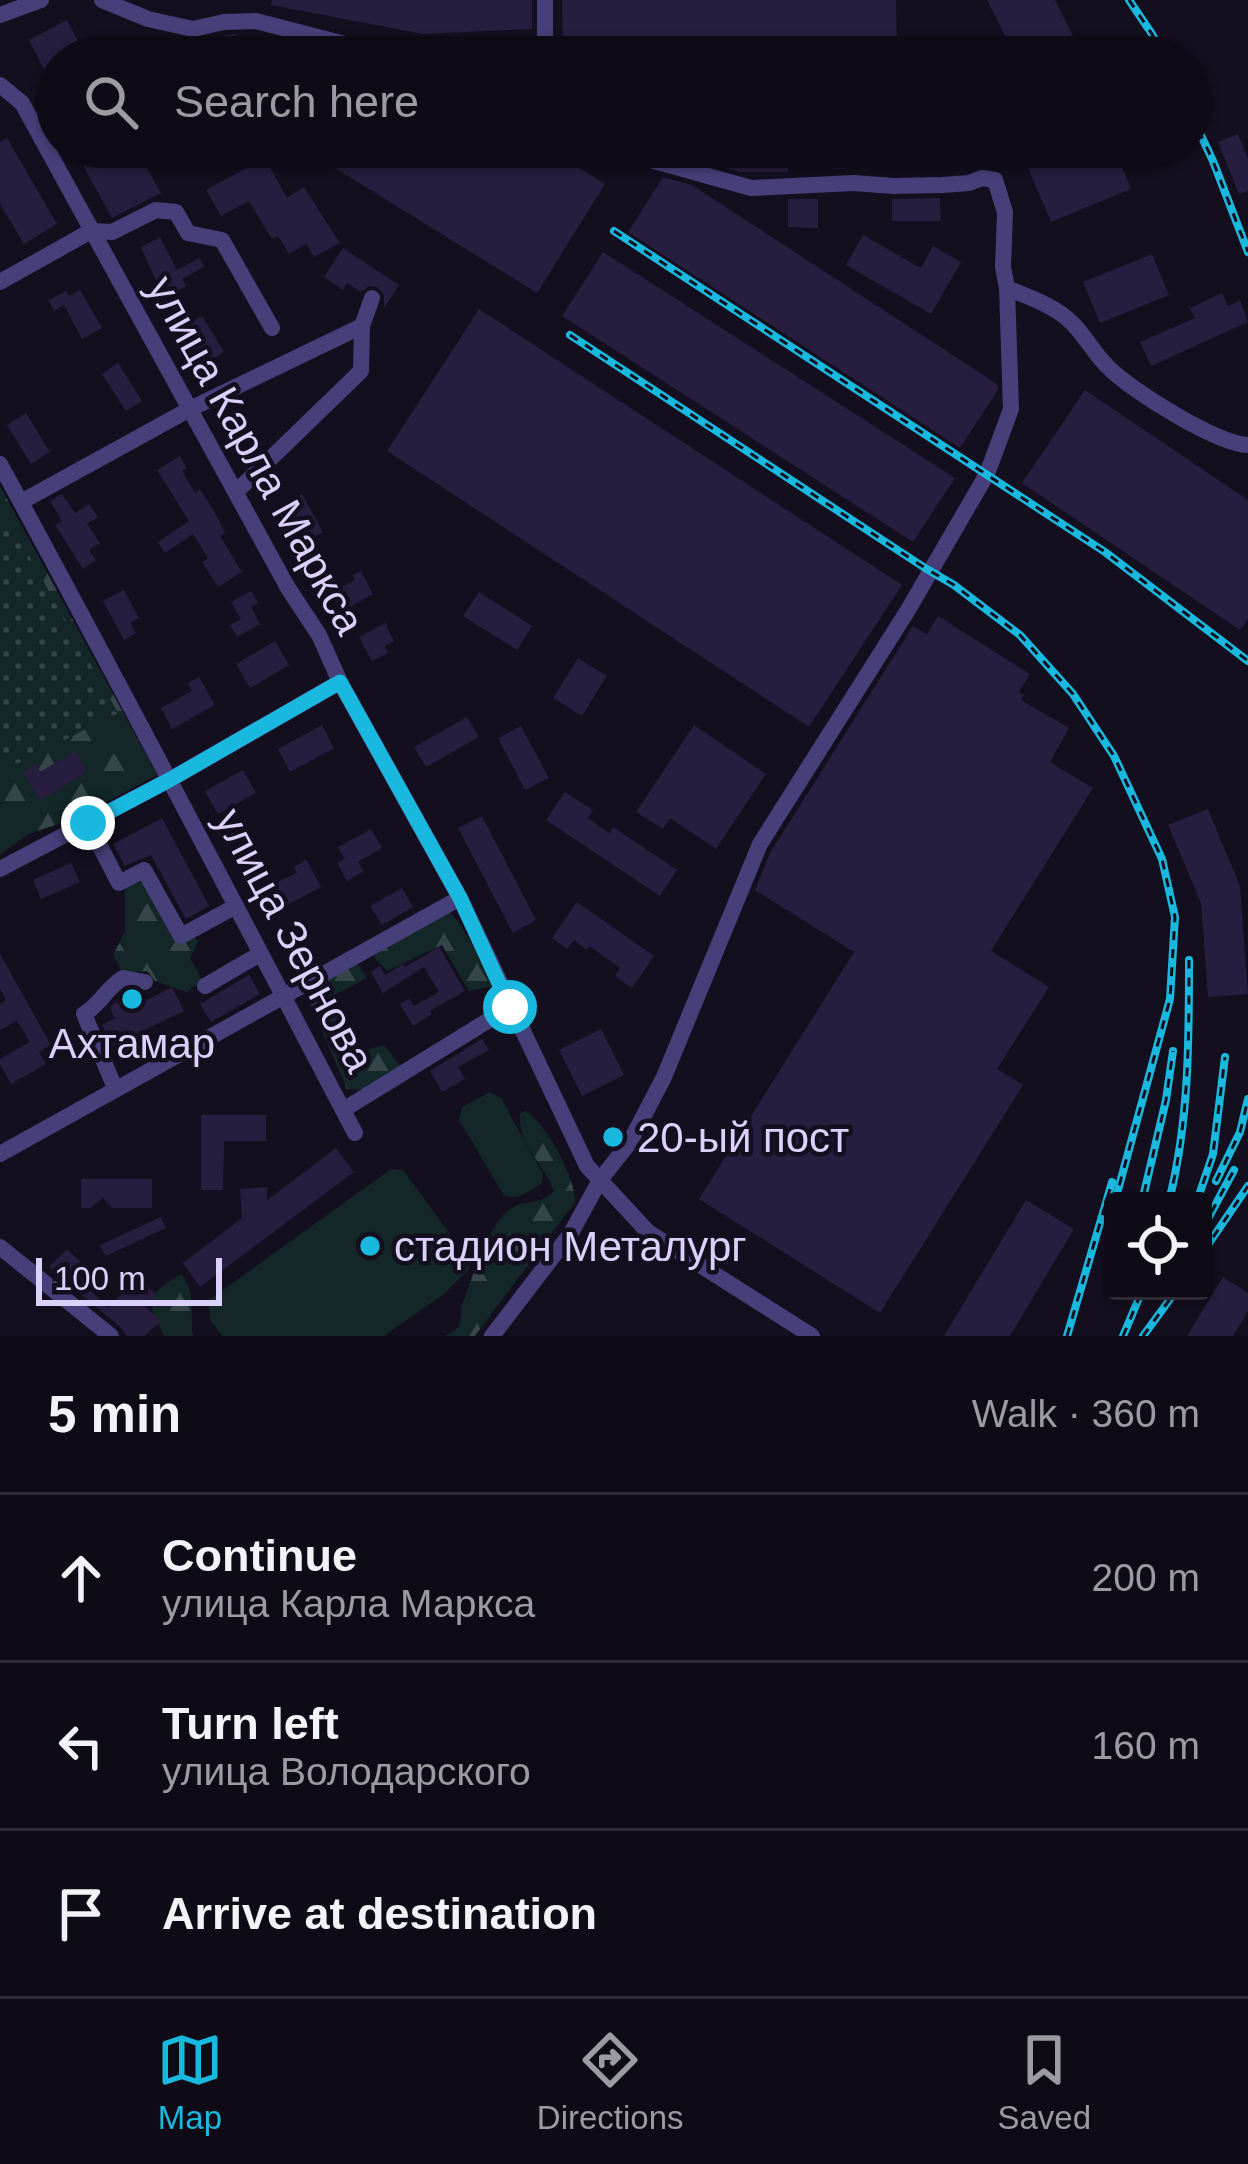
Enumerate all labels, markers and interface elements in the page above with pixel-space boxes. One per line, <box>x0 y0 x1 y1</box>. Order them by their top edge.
search box <box>36 36 1212 168</box>
icon: search <box>78 69 144 135</box>
text: Search here <box>174 76 419 127</box>
street label: улица Карла Маркса <box>138 268 374 643</box>
route end <box>61 796 115 850</box>
street label: улица Зернова <box>206 801 384 1080</box>
route start <box>483 980 537 1034</box>
marker: Ахтамар <box>119 986 145 1012</box>
place label: Ахтамар <box>49 1020 215 1067</box>
place label: 20-ый пост <box>637 1114 849 1161</box>
marker: 20-ый пост <box>600 1124 626 1150</box>
map controls <box>1104 1192 1212 1300</box>
button: locate <box>1104 1192 1212 1300</box>
place label: стадион Металург <box>394 1223 747 1270</box>
marker: стадион Металург <box>357 1233 383 1259</box>
scale bar <box>36 1252 222 1305</box>
text: 100 m <box>54 1260 146 1297</box>
text: 5 min <box>48 1386 181 1443</box>
text: Walk · 360 m <box>972 1392 1200 1435</box>
text: Continue <box>162 1530 357 1581</box>
icon: ahead <box>48 1545 114 1611</box>
text: 200 m <box>1092 1556 1200 1599</box>
text: улица Карла Маркса <box>162 1582 535 1625</box>
text: Turn left <box>162 1698 339 1749</box>
icon: left <box>48 1713 114 1779</box>
text: 160 m <box>1092 1724 1200 1767</box>
text: улица Володарского <box>162 1750 531 1793</box>
icon: arrive <box>48 1881 114 1947</box>
text: Arrive at destination <box>162 1888 597 1939</box>
tab: Map <box>157 2027 223 2137</box>
tab: Directions <box>537 2027 684 2137</box>
tab: Saved <box>997 2027 1091 2137</box>

